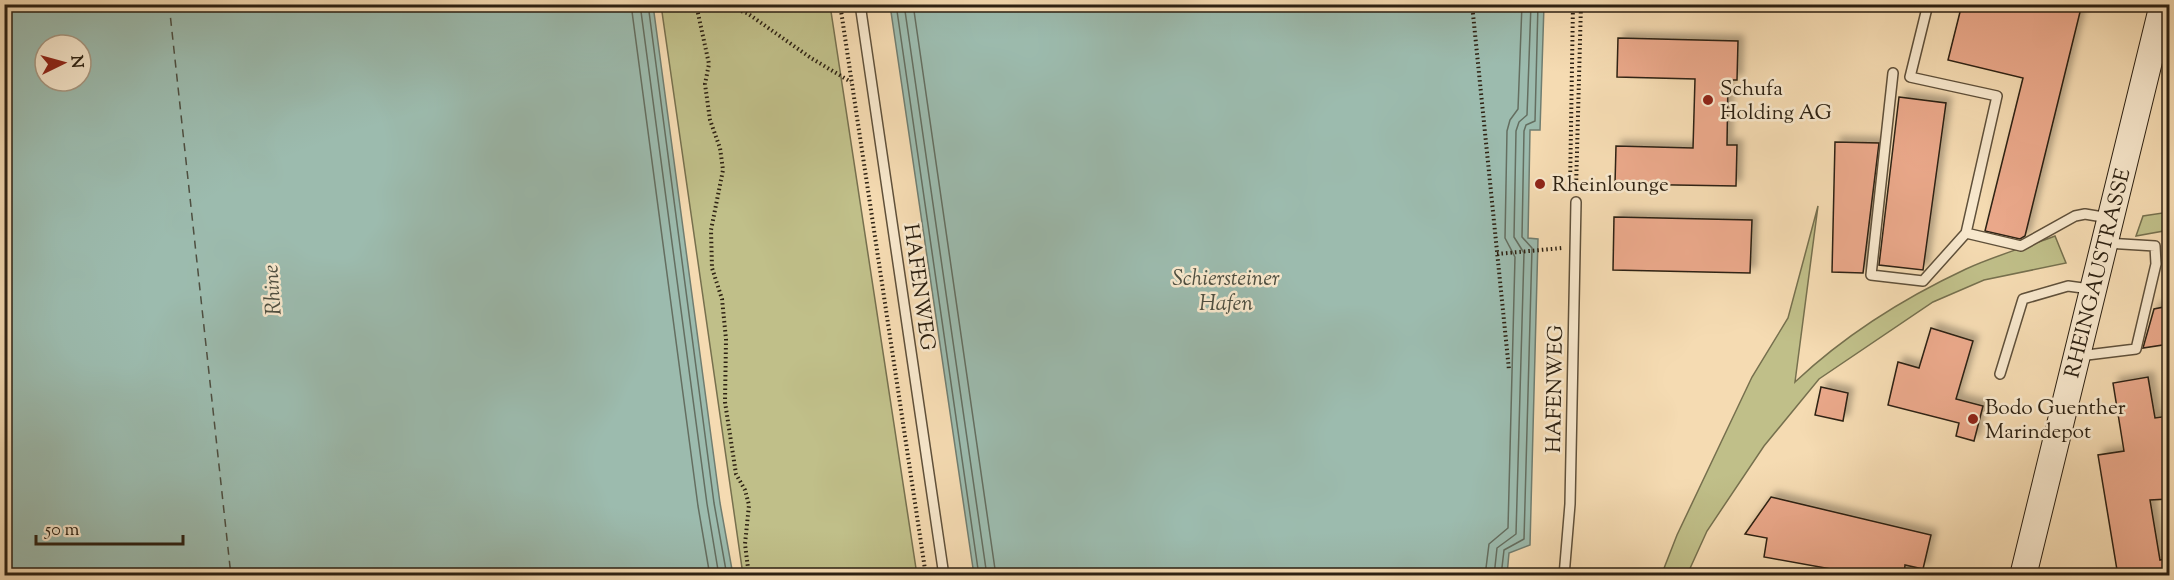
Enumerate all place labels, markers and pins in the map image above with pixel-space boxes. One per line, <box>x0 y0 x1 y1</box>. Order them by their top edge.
place label: Schufa Holding AG <box>1720 75 1832 129</box>
marker: Schufa Holding AG <box>1701 93 1715 107</box>
place label: Rheinlounge <box>1552 171 1669 201</box>
marker: Rheinlounge <box>1533 177 1547 191</box>
place label: Bodo Guenther Marindepot <box>1985 394 2126 448</box>
marker: Bodo Guenther Marindepot <box>1966 412 1980 426</box>

